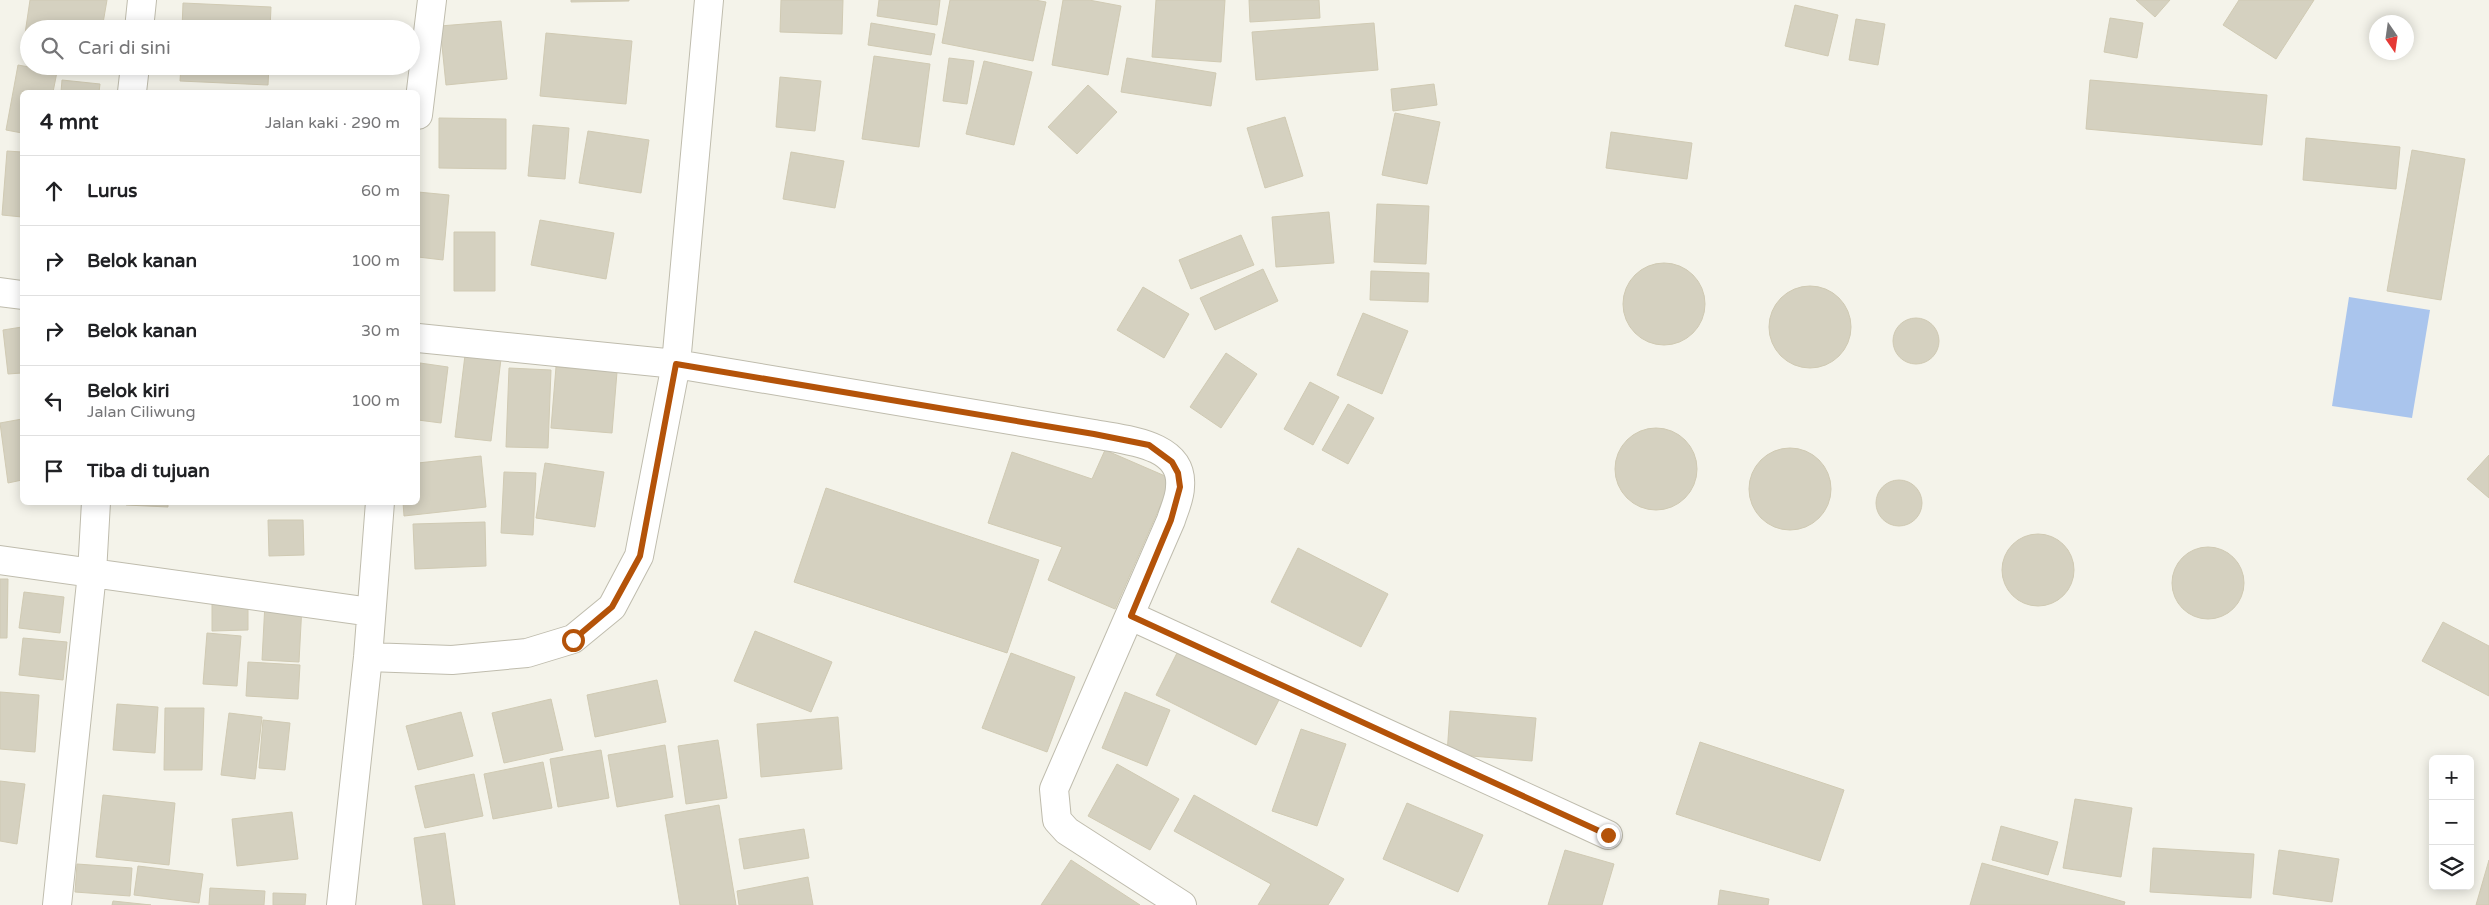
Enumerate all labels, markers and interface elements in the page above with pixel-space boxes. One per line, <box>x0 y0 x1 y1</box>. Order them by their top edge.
north arrow <box>2369 15 2414 60</box>
search box <box>20 20 420 75</box>
icon: search <box>38 34 66 62</box>
text: Cari di sini <box>78 37 171 59</box>
text: 4 mnt <box>40 110 99 135</box>
text: Jalan kaki · 290 m <box>265 113 400 133</box>
icon: ahead <box>40 177 68 205</box>
text: Lurus <box>87 180 137 202</box>
text: 60 m <box>361 181 400 201</box>
icon: right <box>40 247 68 275</box>
text: Belok kanan <box>87 250 197 272</box>
text: 100 m <box>351 251 400 271</box>
icon: right <box>40 317 68 345</box>
text: Belok kanan <box>87 320 197 342</box>
text: 30 m <box>361 321 400 341</box>
text: Belok kiri <box>87 380 170 402</box>
icon: left <box>40 387 68 415</box>
text: 100 m <box>351 391 400 411</box>
text: Jalan Ciliwung <box>87 402 196 422</box>
icon: arrive <box>40 457 68 485</box>
text: Tiba di tujuan <box>87 460 210 482</box>
route start <box>562 629 585 652</box>
map controls <box>2429 755 2474 890</box>
button: + <box>2429 755 2474 800</box>
button: − <box>2429 800 2474 845</box>
route end <box>1597 824 1620 847</box>
button: layers <box>2429 845 2474 890</box>

